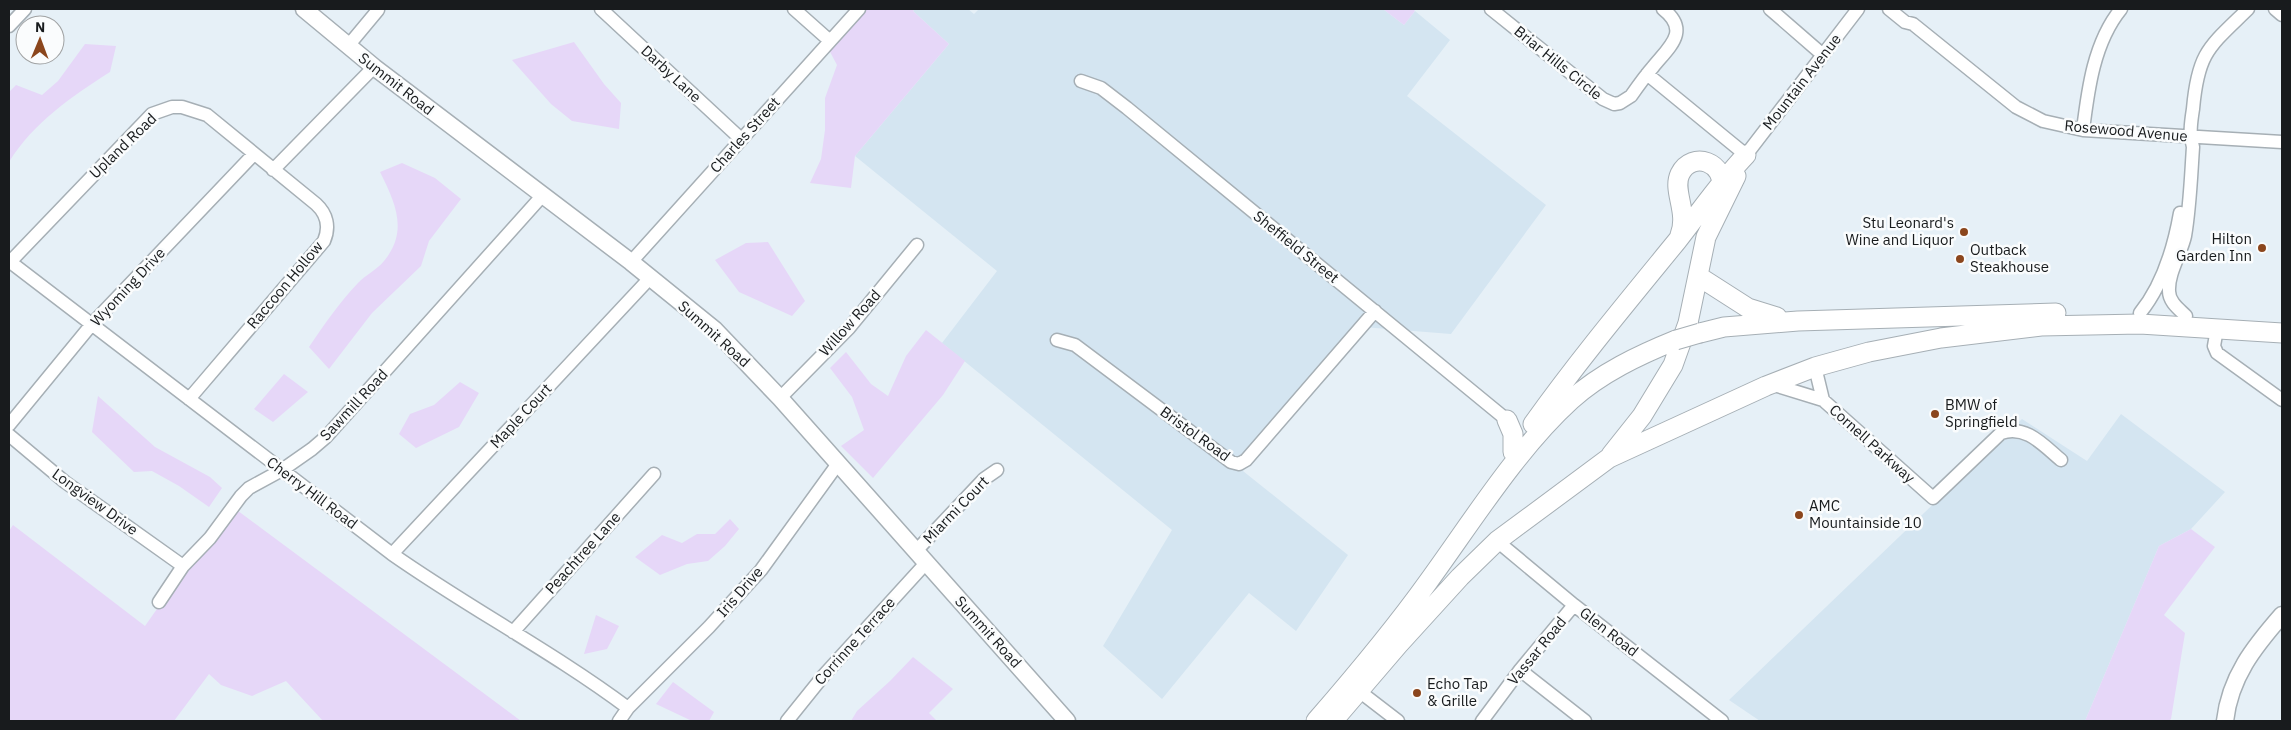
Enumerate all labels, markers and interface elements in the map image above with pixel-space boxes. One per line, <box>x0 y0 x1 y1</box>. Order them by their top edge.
north arrow <box>15 15 65 65</box>
text: N <box>35 18 45 36</box>
street label: Briar Hills Circle <box>1510 21 1606 104</box>
street label: Mountain Avenue <box>1758 30 1845 134</box>
street label: Darby Lane <box>637 41 705 106</box>
street label: Summit Road <box>355 48 438 119</box>
street label: Charles Street <box>706 93 784 177</box>
street label: Upland Road <box>85 109 160 182</box>
street label: Rosewood Avenue <box>2064 116 2189 145</box>
street label: Sheffield Street <box>1250 206 1343 287</box>
place label: Stu Leonard's Wine and Liquor <box>1845 213 1954 249</box>
marker: Stu Leonard's Wine and Liquor <box>1958 226 1970 238</box>
place label: Hilton Garden Inn <box>2176 229 2252 265</box>
street label: Raccoon Hollow <box>243 237 327 332</box>
place label: Outback Steakhouse <box>1970 240 2049 276</box>
marker: Hilton Garden Inn <box>2256 242 2268 254</box>
street label: Wyoming Drive <box>86 243 169 330</box>
marker: Outback Steakhouse <box>1954 253 1966 265</box>
street label: Willow Road <box>815 285 884 360</box>
street label: Summit Road <box>674 296 754 371</box>
street label: Sawmill Road <box>316 365 392 444</box>
street label: Maple Court <box>486 379 555 452</box>
place label: BMW of Springfield <box>1945 395 2018 431</box>
street label: Cornell Parkway <box>1826 400 1919 487</box>
street label: Bristol Road <box>1157 402 1234 465</box>
marker: BMW of Springfield <box>1929 408 1941 420</box>
street label: Cherry Hill Road <box>263 452 361 533</box>
street label: Longview Drive <box>49 464 142 539</box>
street label: Miarmi Court <box>919 472 993 548</box>
place label: AMC Mountainside 10 <box>1809 496 1922 532</box>
street label: Peachtree Lane <box>541 508 625 598</box>
marker: AMC Mountainside 10 <box>1793 509 1805 521</box>
street label: Iris Drive <box>712 562 767 621</box>
street label: Summit Road <box>951 592 1026 672</box>
street label: Corrinne Terrace <box>810 593 899 689</box>
street label: Glen Road <box>1576 603 1642 660</box>
street label: Vassar Road <box>1503 613 1570 689</box>
place label: Echo Tap & Grille <box>1427 674 1488 710</box>
marker: Echo Tap & Grille <box>1411 687 1423 699</box>

